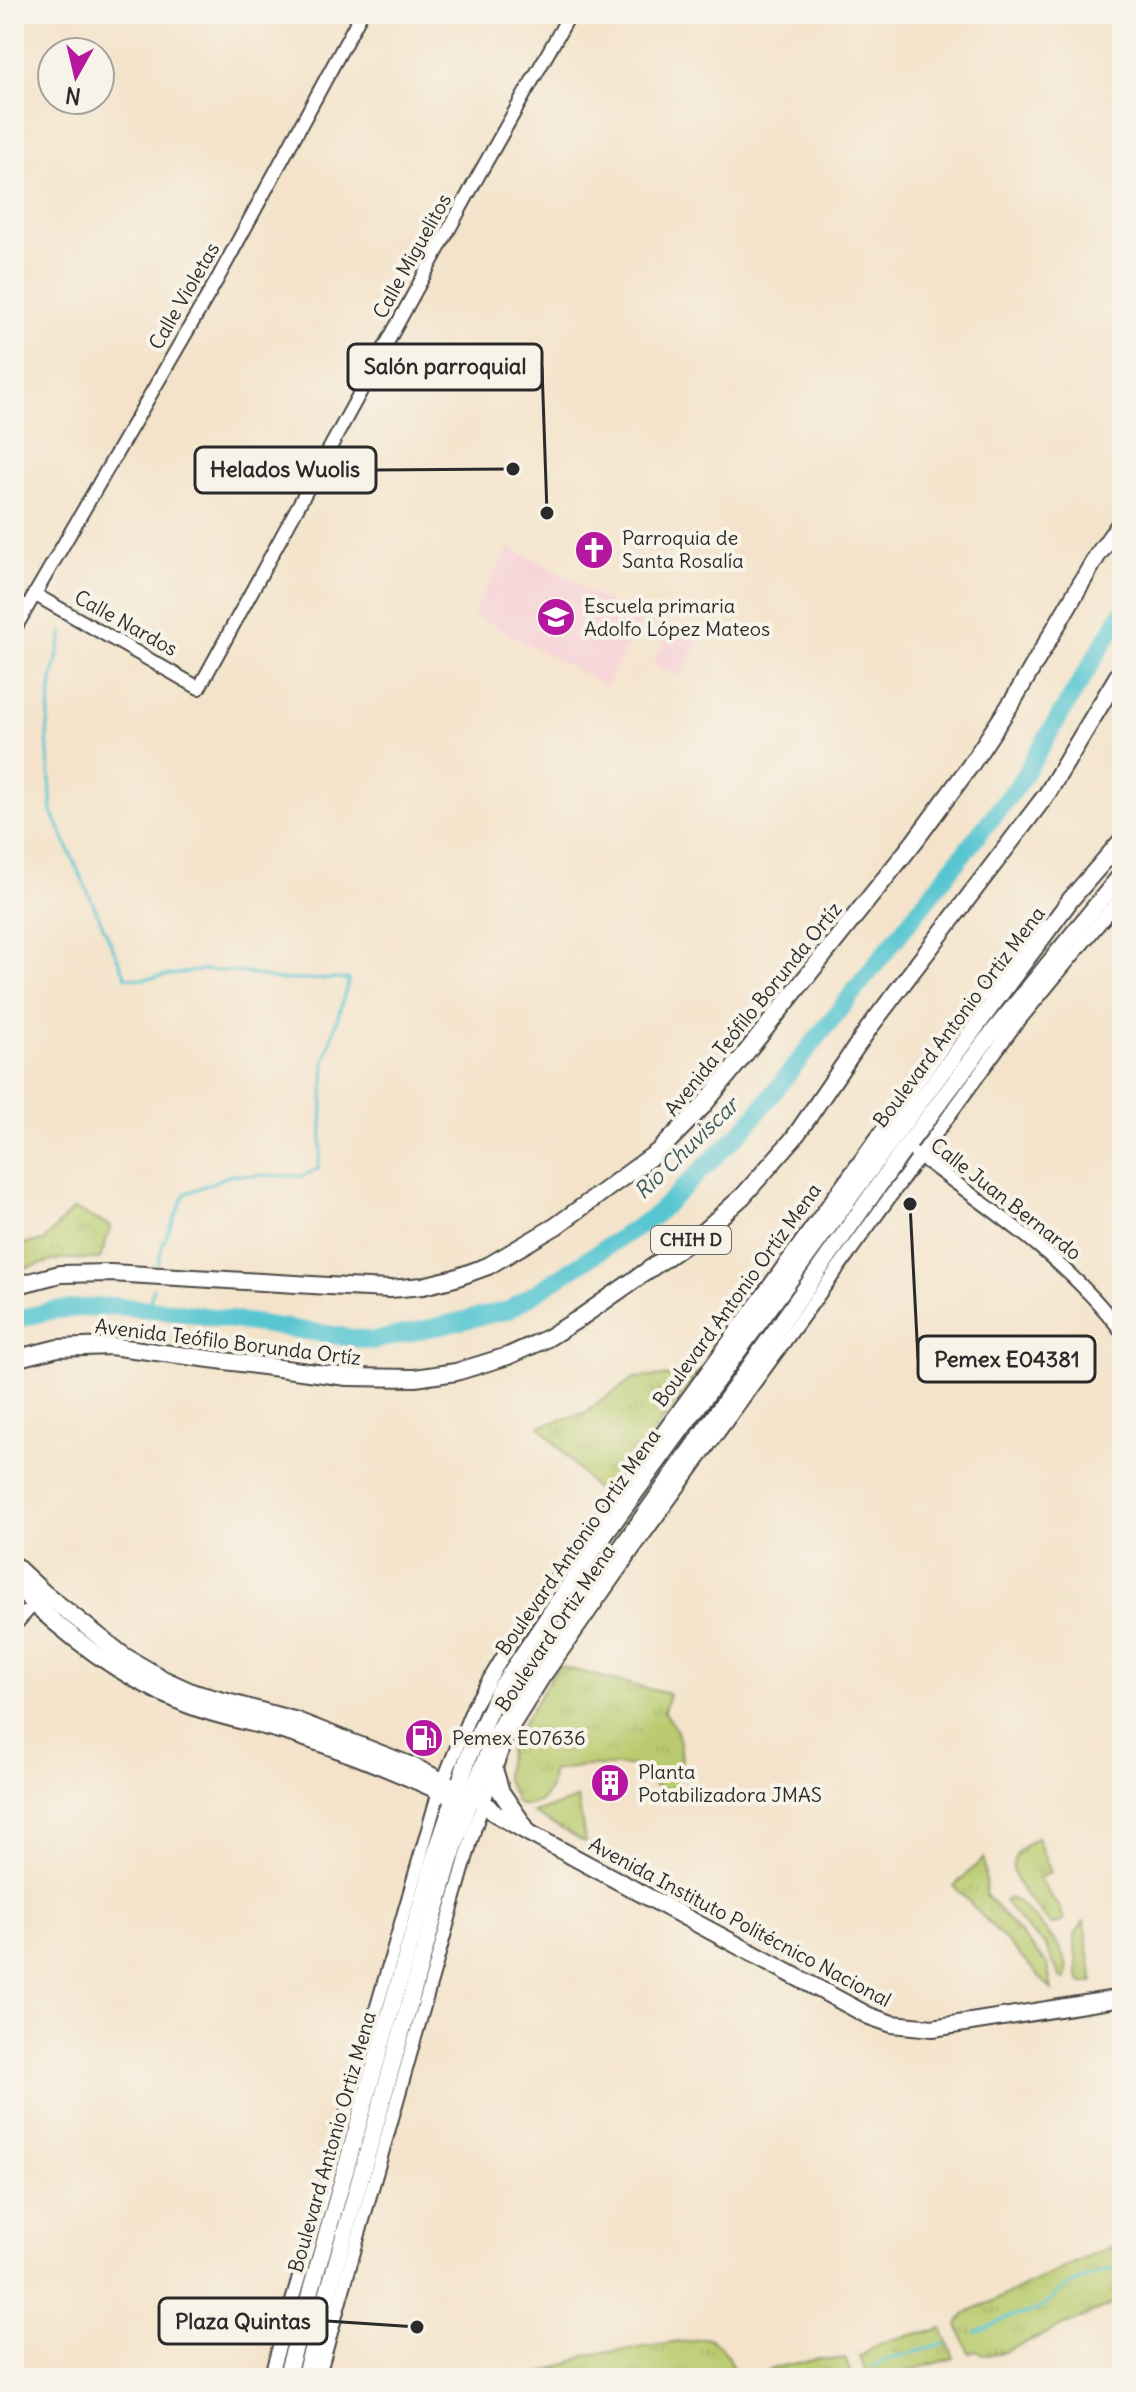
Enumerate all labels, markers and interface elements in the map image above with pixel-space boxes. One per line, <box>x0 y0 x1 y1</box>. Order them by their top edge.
north arrow <box>36 36 116 116</box>
text: N <box>64 81 83 111</box>
street label: Calle Miguelitos <box>367 189 456 323</box>
street label: Calle Violetas <box>143 238 224 354</box>
callout: Salón parroquial <box>348 344 542 390</box>
text: Salón parroquial <box>364 352 526 380</box>
callout: Helados Wuolis <box>195 447 376 493</box>
text: Helados Wuolis <box>210 455 360 483</box>
place label: Parroquia de Santa Rosalía <box>622 525 744 573</box>
church icon: Parroquia de Santa Rosalía <box>573 529 615 571</box>
street label: Calle Nardos <box>70 584 182 661</box>
place label: Escuela primaria Adolfo López Mateos <box>584 593 770 641</box>
school or university icon: Escuela primaria Adolfo López Mateos <box>535 596 577 638</box>
street label: Avenida Teófilo Borunda Ortíz <box>659 897 847 1121</box>
street label: Boulevard Antonio Ortiz Mena <box>867 901 1050 1132</box>
water label: Rio Chuviscar <box>628 1089 746 1205</box>
street label: Calle Juan Bernardo <box>926 1132 1087 1265</box>
street label: Boulevard Antonio Ortíz Mena <box>647 1178 826 1411</box>
road number: CHIH D <box>651 1226 731 1254</box>
street label: Avenida Teófilo Borunda Ortíz <box>94 1313 362 1370</box>
callout: Pemex E04381 <box>918 1336 1095 1382</box>
text: Pemex E04381 <box>934 1345 1080 1373</box>
street label: Boulevard Antonio Ortiz Mena <box>490 1424 665 1660</box>
street label: Boulevard Ortiz Mena <box>489 1540 620 1716</box>
fuel station icon: Pemex E07636 <box>403 1717 445 1759</box>
place label: Pemex E07636 <box>452 1725 586 1750</box>
place label: Planta Potabilizadora JMAS <box>638 1759 822 1807</box>
building icon: Planta Potabilizadora JMAS <box>589 1762 631 1804</box>
street label: Avenida Instituto Politécnico Nacional <box>585 1831 896 2012</box>
street label: Boulevard Antonio Ortiz Mena <box>282 2009 381 2275</box>
callout: Plaza Quintas <box>159 2298 327 2344</box>
text: Plaza Quintas <box>175 2307 311 2335</box>

